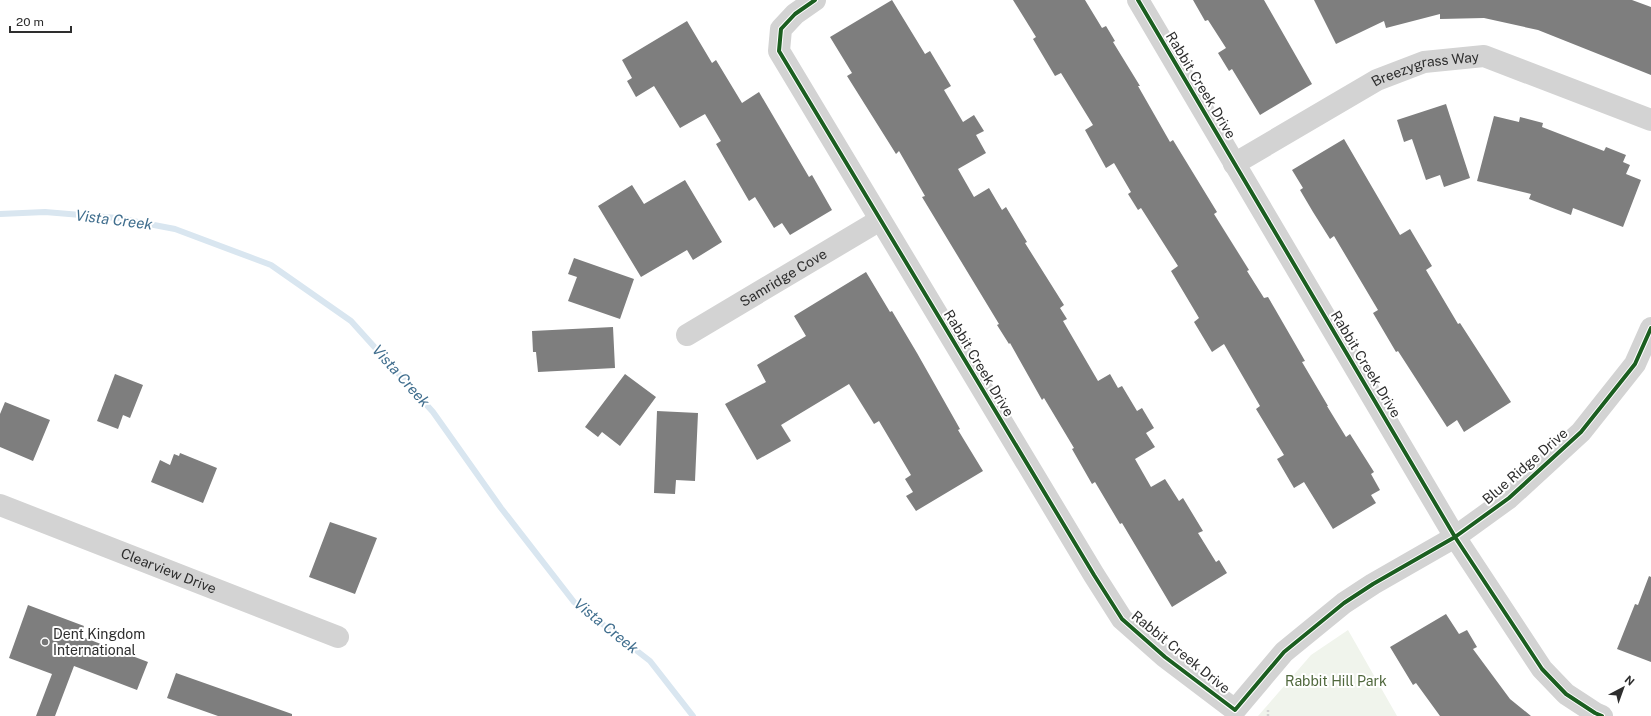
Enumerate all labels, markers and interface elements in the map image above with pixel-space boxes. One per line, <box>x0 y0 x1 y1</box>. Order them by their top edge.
scale bar <box>10 8 71 34</box>
text: 20 m <box>16 15 44 29</box>
street label: Rabbit Creek Drive <box>1163 29 1239 141</box>
street label: Breezygrass Way <box>1368 48 1480 90</box>
water label: Vista Creek <box>75 206 154 233</box>
street label: Samridge Cove <box>737 246 830 310</box>
street label: Rabbit Creek Drive <box>941 307 1017 419</box>
street label: Rabbit Creek Drive <box>1328 308 1404 420</box>
water label: Vista Creek <box>369 341 434 411</box>
street label: Blue Ridge Drive <box>1479 425 1571 507</box>
street label: Clearview Drive <box>119 545 219 597</box>
water label: Vista Creek <box>571 595 642 657</box>
street label: Rabbit Creek Drive <box>1129 607 1233 697</box>
place label: Dent Kingdom International <box>53 626 145 658</box>
marker: Dent Kingdom International <box>40 637 50 647</box>
north arrow <box>1603 668 1643 708</box>
park label: Rabbit Hill Park <box>1285 673 1387 689</box>
text: N <box>1622 673 1637 688</box>

